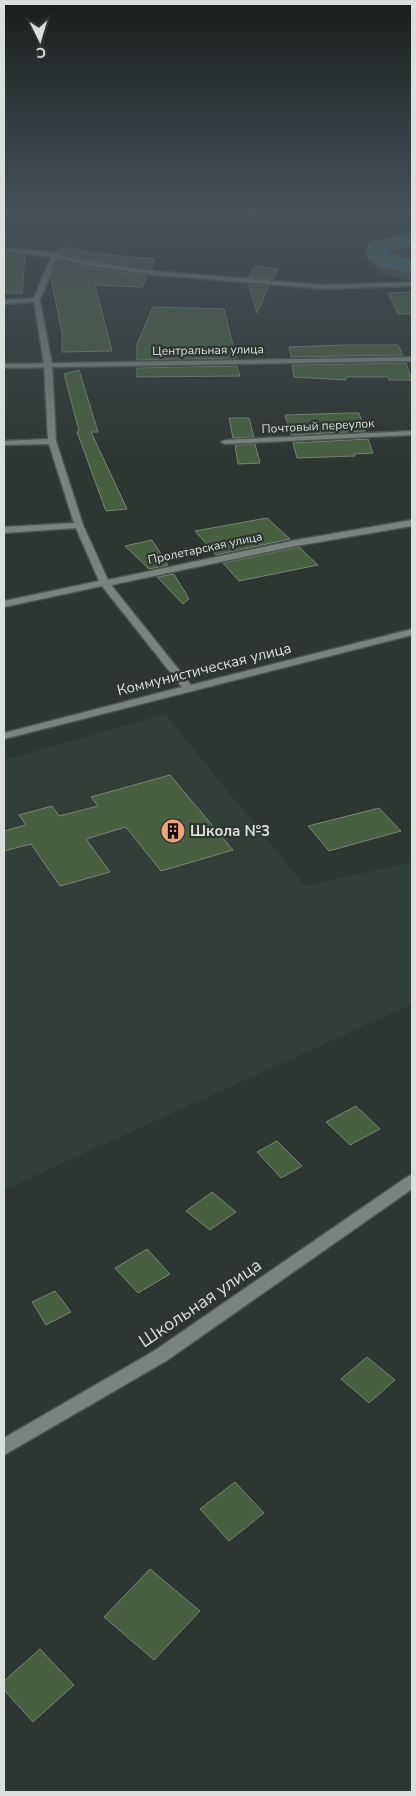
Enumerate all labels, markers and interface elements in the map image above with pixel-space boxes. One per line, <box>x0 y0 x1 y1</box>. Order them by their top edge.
north arrow <box>15 15 65 65</box>
text: С <box>35 43 47 62</box>
street label: Центральная улица <box>152 341 264 359</box>
street label: Почтовый переулок <box>261 415 376 437</box>
street label: Пролетарская улица <box>146 528 264 568</box>
street label: Коммунистическая улица <box>115 638 293 700</box>
building icon: Школа №3 <box>160 818 186 844</box>
place label: Школа №3 <box>190 821 270 841</box>
street label: Школьная улица <box>134 1253 266 1353</box>

